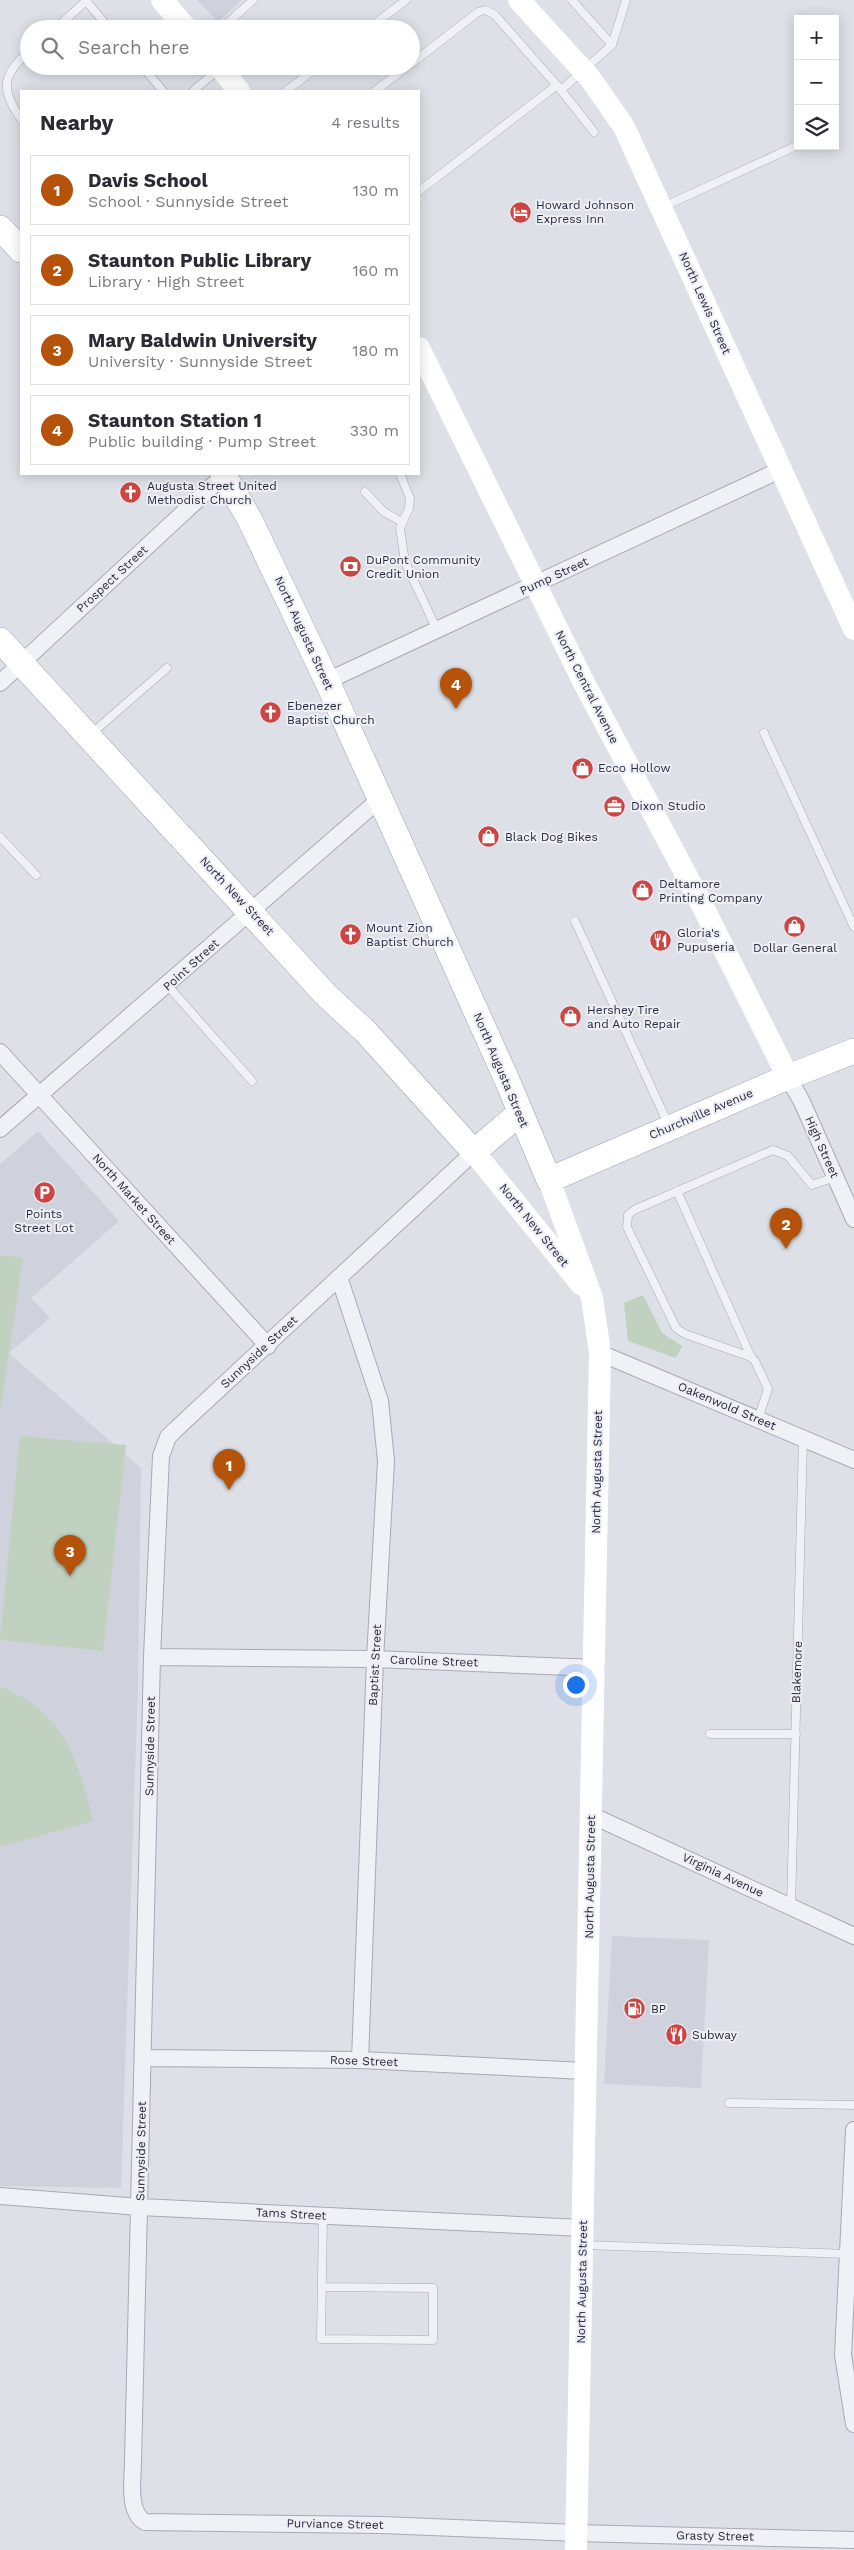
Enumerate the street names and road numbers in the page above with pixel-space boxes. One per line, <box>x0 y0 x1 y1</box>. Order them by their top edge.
street label: North Lewis Street <box>676 250 734 356</box>
street label: Prospect Street <box>74 543 150 615</box>
street label: Pump Street <box>518 554 590 598</box>
street label: North Augusta Street <box>272 574 336 692</box>
street label: North Central Avenue <box>552 628 622 746</box>
street label: North New Street <box>197 854 277 938</box>
street label: Point Street <box>160 936 222 994</box>
street label: North Augusta Street <box>470 1010 532 1130</box>
street label: Churchville Avenue <box>647 1086 755 1142</box>
street label: High Street <box>802 1114 842 1180</box>
street label: North Market Street <box>90 1151 178 1247</box>
street label: North New Street <box>496 1181 572 1269</box>
street label: Sunnyside Street <box>218 1313 300 1391</box>
street label: Oakenwold Street <box>676 1379 778 1433</box>
street label: North Augusta Street <box>589 1410 605 1534</box>
street label: Baptist Street <box>366 1624 384 1706</box>
street label: Blakemore <box>789 1641 805 1703</box>
street label: Caroline Street <box>390 1652 478 1670</box>
street label: Sunnyside Street <box>142 1696 158 1796</box>
street label: North Augusta Street <box>582 1815 598 1939</box>
street label: Virginia Avenue <box>680 1850 766 1900</box>
street label: Rose Street <box>330 2053 398 2069</box>
street label: Sunnyside Street <box>133 2101 149 2201</box>
street label: Tams Street <box>255 2205 327 2223</box>
street label: North Augusta Street <box>574 2220 590 2344</box>
street label: Purviance Street <box>286 2516 384 2532</box>
street label: Grasty Street <box>676 2528 754 2544</box>

